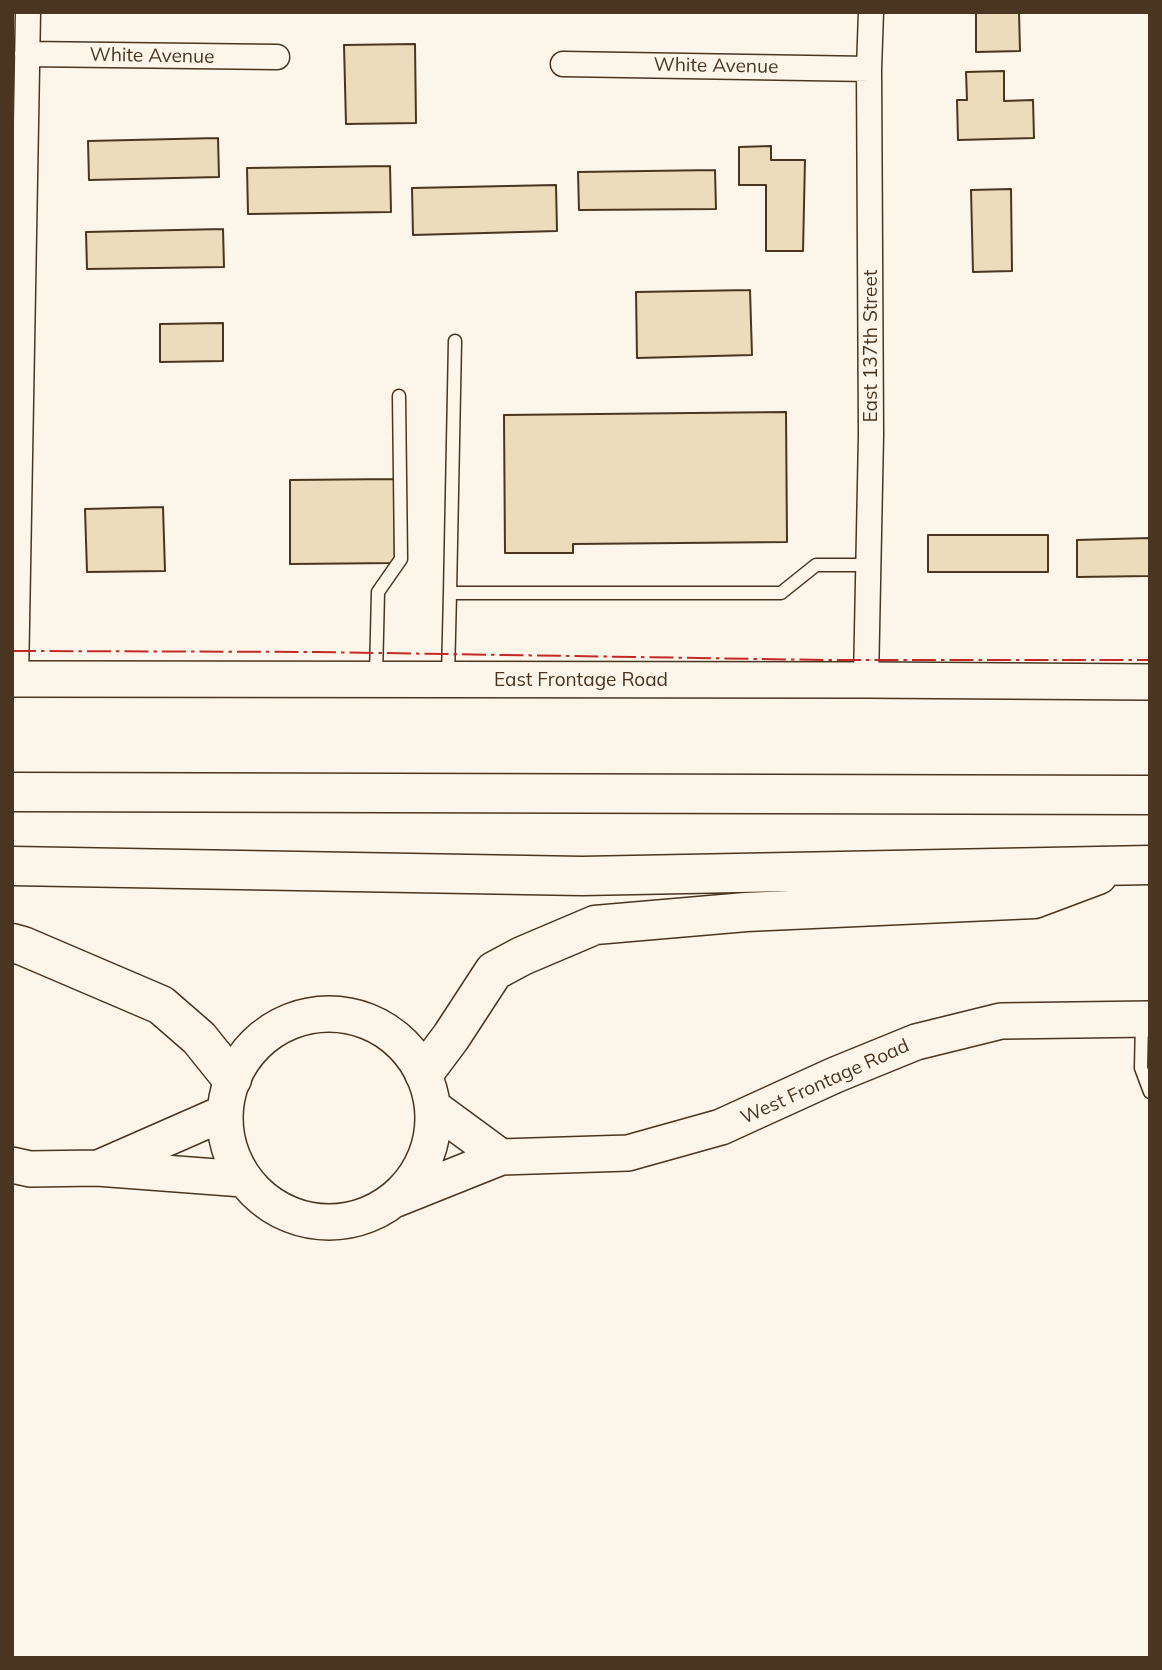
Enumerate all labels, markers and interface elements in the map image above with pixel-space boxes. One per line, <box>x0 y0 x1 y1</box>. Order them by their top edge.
street label: White Avenue <box>89 44 215 68</box>
street label: White Avenue <box>653 54 779 78</box>
street label: East 137th Street <box>860 270 882 422</box>
street label: East Frontage Road <box>494 669 668 691</box>
street label: West Frontage Road <box>737 1035 913 1129</box>

